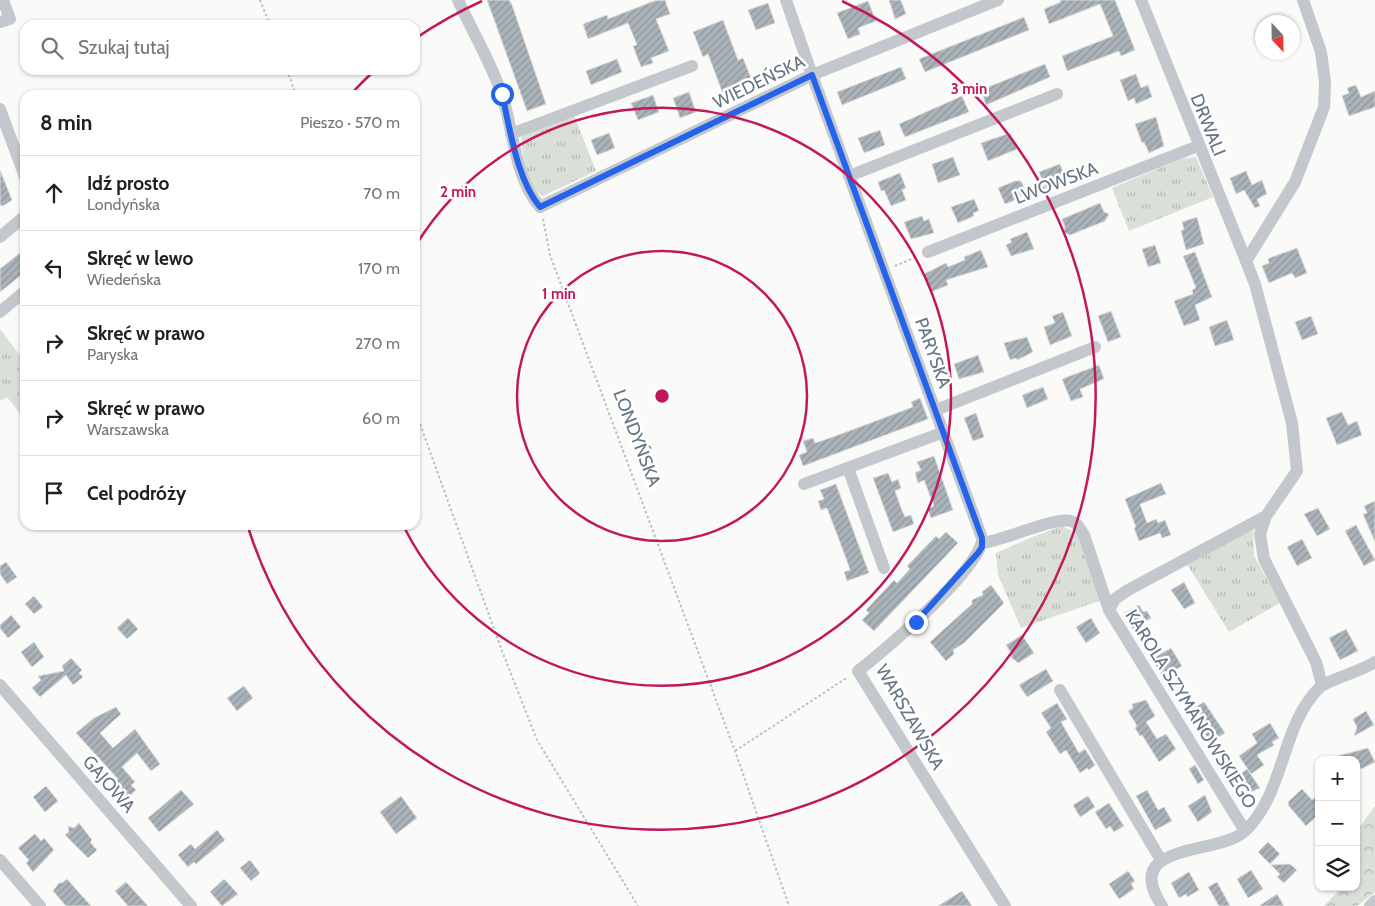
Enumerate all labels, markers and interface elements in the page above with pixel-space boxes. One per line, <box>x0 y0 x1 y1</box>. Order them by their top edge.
north arrow <box>1255 15 1300 60</box>
search box <box>20 20 420 75</box>
icon: search <box>38 34 66 62</box>
text: Szukaj tutaj <box>78 36 170 59</box>
street label: WIEDEŃSKA <box>710 50 808 114</box>
text: 3 min <box>951 80 987 98</box>
route start <box>491 83 514 106</box>
street label: DRWALI <box>1186 91 1230 159</box>
text: 8 min <box>40 110 92 135</box>
text: Pieszo · 570 m <box>300 113 400 132</box>
street label: LWOWSKA <box>1011 157 1101 209</box>
text: Idź prosto <box>87 172 169 195</box>
icon: ahead <box>40 179 68 207</box>
text: 2 min <box>440 183 476 201</box>
text: 70 m <box>363 184 400 203</box>
text: Londyńska <box>87 195 160 214</box>
text: Skręć w lewo <box>87 247 193 270</box>
icon: left <box>40 254 68 282</box>
text: 170 m <box>358 259 400 278</box>
text: Wiedeńska <box>87 270 161 289</box>
text: 1 min <box>542 285 576 303</box>
street label: PARYSKA <box>910 315 956 391</box>
text: Skręć w prawo <box>87 322 205 345</box>
icon: right <box>40 329 68 357</box>
text: 270 m <box>355 334 400 353</box>
text: Paryska <box>87 345 138 364</box>
street label: LONDYŃSKA <box>608 386 666 490</box>
centre of rings <box>653 387 671 405</box>
text: Skręć w prawo <box>87 397 205 420</box>
icon: right <box>40 404 68 432</box>
text: 60 m <box>362 409 400 428</box>
text: Warszawska <box>87 420 169 439</box>
icon: arrive <box>40 479 68 507</box>
text: Cel podróży <box>87 482 186 505</box>
street label: KAROLA SZYMANOWSKIEGO <box>1121 605 1261 813</box>
route end <box>905 611 928 634</box>
street label: WARSZAWSKA <box>871 660 949 774</box>
street label: GAJOWA <box>78 751 140 817</box>
map controls <box>1315 756 1360 891</box>
button: + <box>1315 756 1360 801</box>
button: − <box>1315 801 1360 846</box>
button: layers <box>1315 846 1360 891</box>

